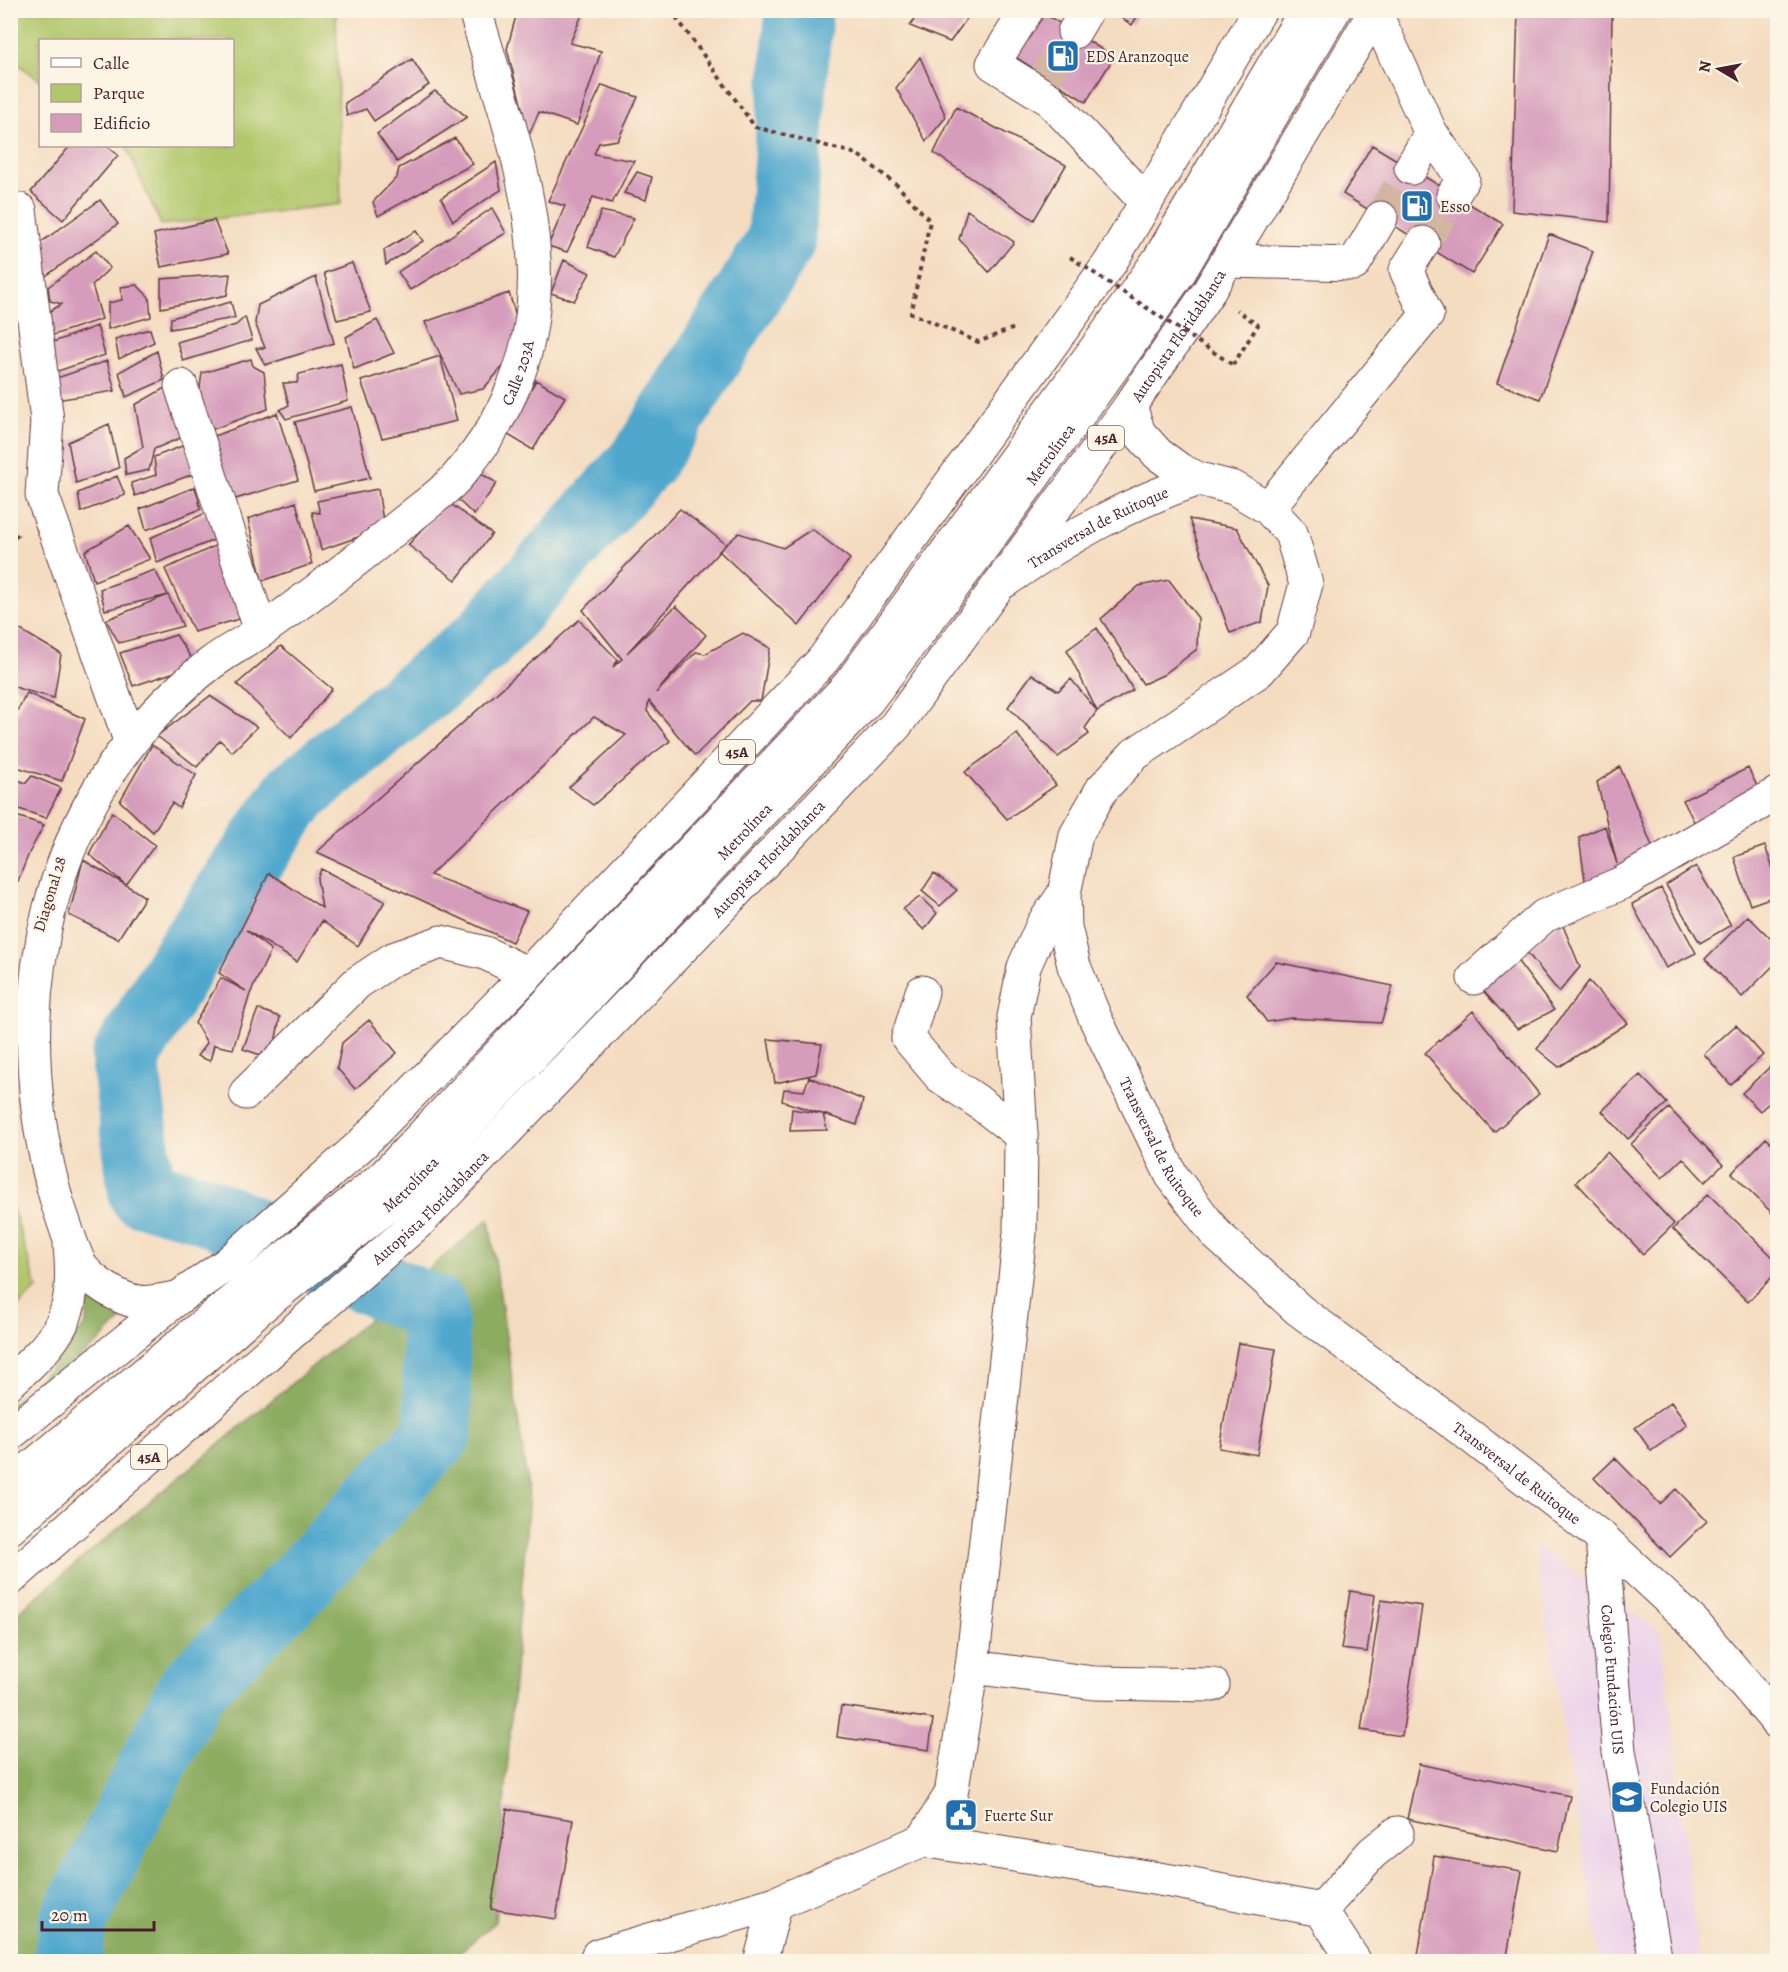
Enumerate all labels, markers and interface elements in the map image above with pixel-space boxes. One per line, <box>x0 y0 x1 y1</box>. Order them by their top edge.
fuel station icon: EDS Aranzoque <box>1045 38 1081 74</box>
legend <box>39 39 234 147</box>
north arrow <box>1689 39 1749 99</box>
place label: EDS Aranzoque <box>1086 46 1189 68</box>
text: Calle <box>93 51 130 75</box>
text: N <box>1693 59 1717 74</box>
text: Parque <box>93 81 145 105</box>
text: Edificio <box>93 111 150 135</box>
fuel station icon: Esso <box>1399 188 1435 224</box>
place label: Esso <box>1440 196 1470 218</box>
street label: Autopista Floridablanca <box>1126 265 1232 407</box>
street label: Calle 203A <box>497 338 540 409</box>
street label: Metrolínea <box>1021 419 1081 490</box>
road number: 45A <box>1088 426 1124 450</box>
street label: Transversal de Ruitoque <box>1024 481 1172 574</box>
road number: 45A <box>719 740 755 764</box>
street label: Autopista Floridablanca <box>706 795 831 923</box>
street label: Metrolínea <box>712 798 778 865</box>
street label: Diagonal 28 <box>28 854 72 935</box>
street label: Transversal de Ruitoque <box>1114 1074 1209 1221</box>
street label: Autopista Floridablanca <box>367 1146 494 1271</box>
street label: Metrolínea <box>378 1151 444 1218</box>
street label: Transversal de Ruitoque <box>1448 1417 1586 1530</box>
road number: 45A <box>131 1445 167 1469</box>
street label: Colegio Fundación UIS <box>1595 1604 1629 1755</box>
place label: Fundación Colegio UIS <box>1650 1778 1727 1818</box>
school or university icon: Fundación Colegio UIS <box>1609 1779 1645 1815</box>
public building icon: Fuerte Sur <box>943 1797 979 1833</box>
place label: Fuerte Sur <box>984 1805 1053 1827</box>
scale bar <box>42 1894 154 1932</box>
text: 20 m <box>51 1903 88 1927</box>

